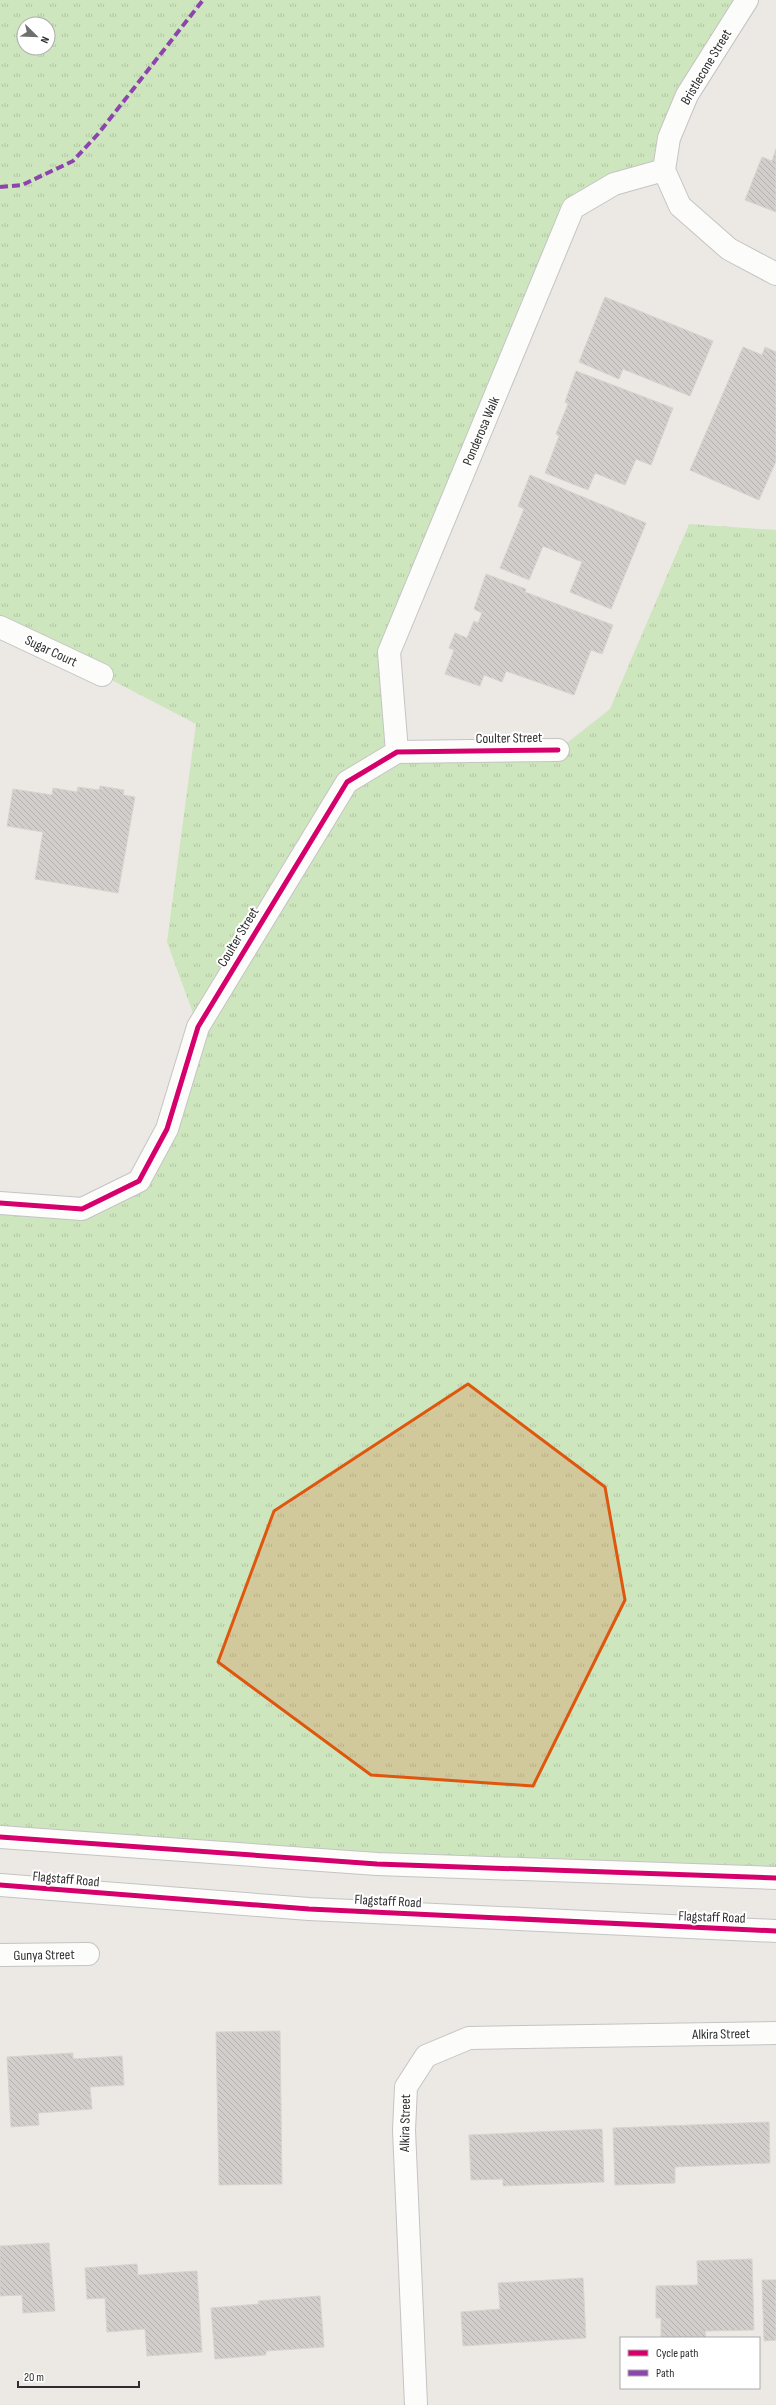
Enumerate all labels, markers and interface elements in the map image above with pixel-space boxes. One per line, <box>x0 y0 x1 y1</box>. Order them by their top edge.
north arrow <box>16 16 56 56</box>
street label: Bristlecone Street <box>677 26 735 108</box>
text: N <box>38 34 52 45</box>
street label: Ponderosa Walk <box>459 393 503 468</box>
street label: Sugar Court <box>22 632 80 670</box>
street label: Coulter Street <box>476 729 542 747</box>
street label: Coulter Street <box>214 904 262 970</box>
street label: Flagstaff Road <box>32 1868 100 1890</box>
street label: Flagstaff Road <box>354 1891 422 1911</box>
street label: Flagstaff Road <box>678 1907 746 1927</box>
street label: Gunya Street <box>13 1946 75 1964</box>
street label: Alkira Street <box>691 2025 750 2043</box>
street label: Alkira Street <box>396 2094 414 2153</box>
legend <box>620 2337 760 2389</box>
text: Cycle path <box>656 2346 698 2361</box>
scale bar <box>18 2363 139 2389</box>
text: Path <box>656 2366 674 2381</box>
text: 20 m <box>24 2370 44 2385</box>

